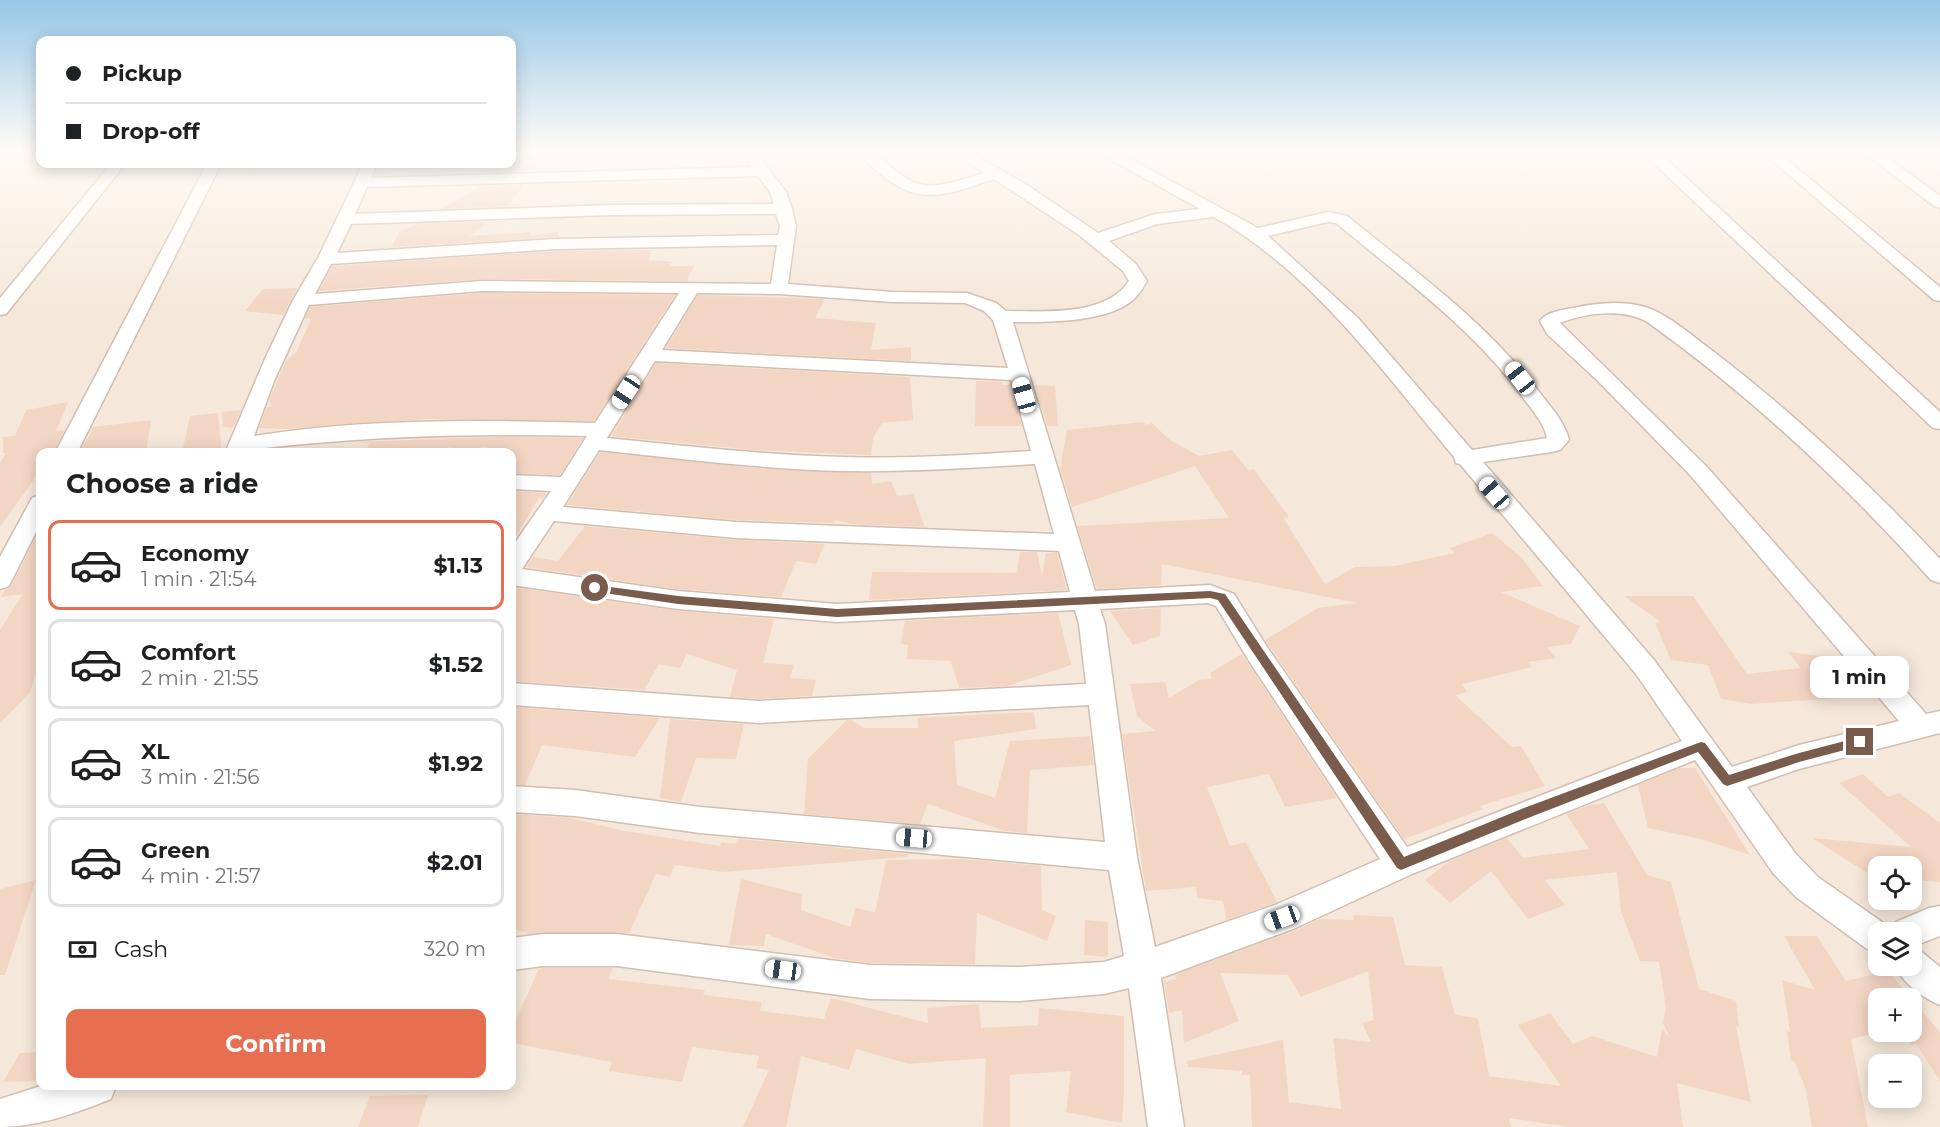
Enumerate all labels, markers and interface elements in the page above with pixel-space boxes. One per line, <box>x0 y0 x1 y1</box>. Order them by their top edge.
text: Pickup <box>102 60 182 87</box>
text: Drop-off <box>102 118 200 145</box>
car <box>1502 358 1538 398</box>
car <box>609 372 643 412</box>
car <box>1010 375 1038 415</box>
text: Choose a ride <box>66 467 258 500</box>
car <box>1475 474 1513 512</box>
icon: car <box>69 538 123 592</box>
text: Economy <box>141 540 249 567</box>
text: $1.13 <box>434 552 483 579</box>
text: 1 min · 21:54 <box>141 567 256 591</box>
route start <box>581 574 608 601</box>
icon: car <box>69 637 123 691</box>
text: Comfort <box>141 639 236 666</box>
text: $1.52 <box>429 651 483 678</box>
callout: 1 min <box>1810 655 1910 697</box>
text: 1 min <box>1832 665 1887 689</box>
text: 2 min · 21:55 <box>141 666 259 690</box>
route end <box>1846 728 1873 755</box>
icon: car <box>69 736 123 790</box>
text: XL <box>141 738 170 765</box>
text: $1.92 <box>428 750 483 777</box>
text: 3 min · 21:56 <box>141 765 259 789</box>
car <box>895 827 933 849</box>
icon: car <box>69 835 123 889</box>
text: Green <box>141 837 210 864</box>
text: $2.01 <box>427 849 483 876</box>
map controls <box>1868 856 1922 1108</box>
button: locate <box>1868 856 1922 910</box>
text: 4 min · 21:57 <box>141 864 261 888</box>
car <box>1262 903 1302 933</box>
button: layers <box>1868 922 1922 976</box>
icon: cash <box>66 933 99 966</box>
text: Cash <box>114 936 168 963</box>
text: 320 m <box>424 937 486 961</box>
car <box>764 959 802 981</box>
button: + <box>1868 988 1922 1042</box>
button: Confirm <box>66 1009 486 1078</box>
button: − <box>1868 1054 1922 1108</box>

